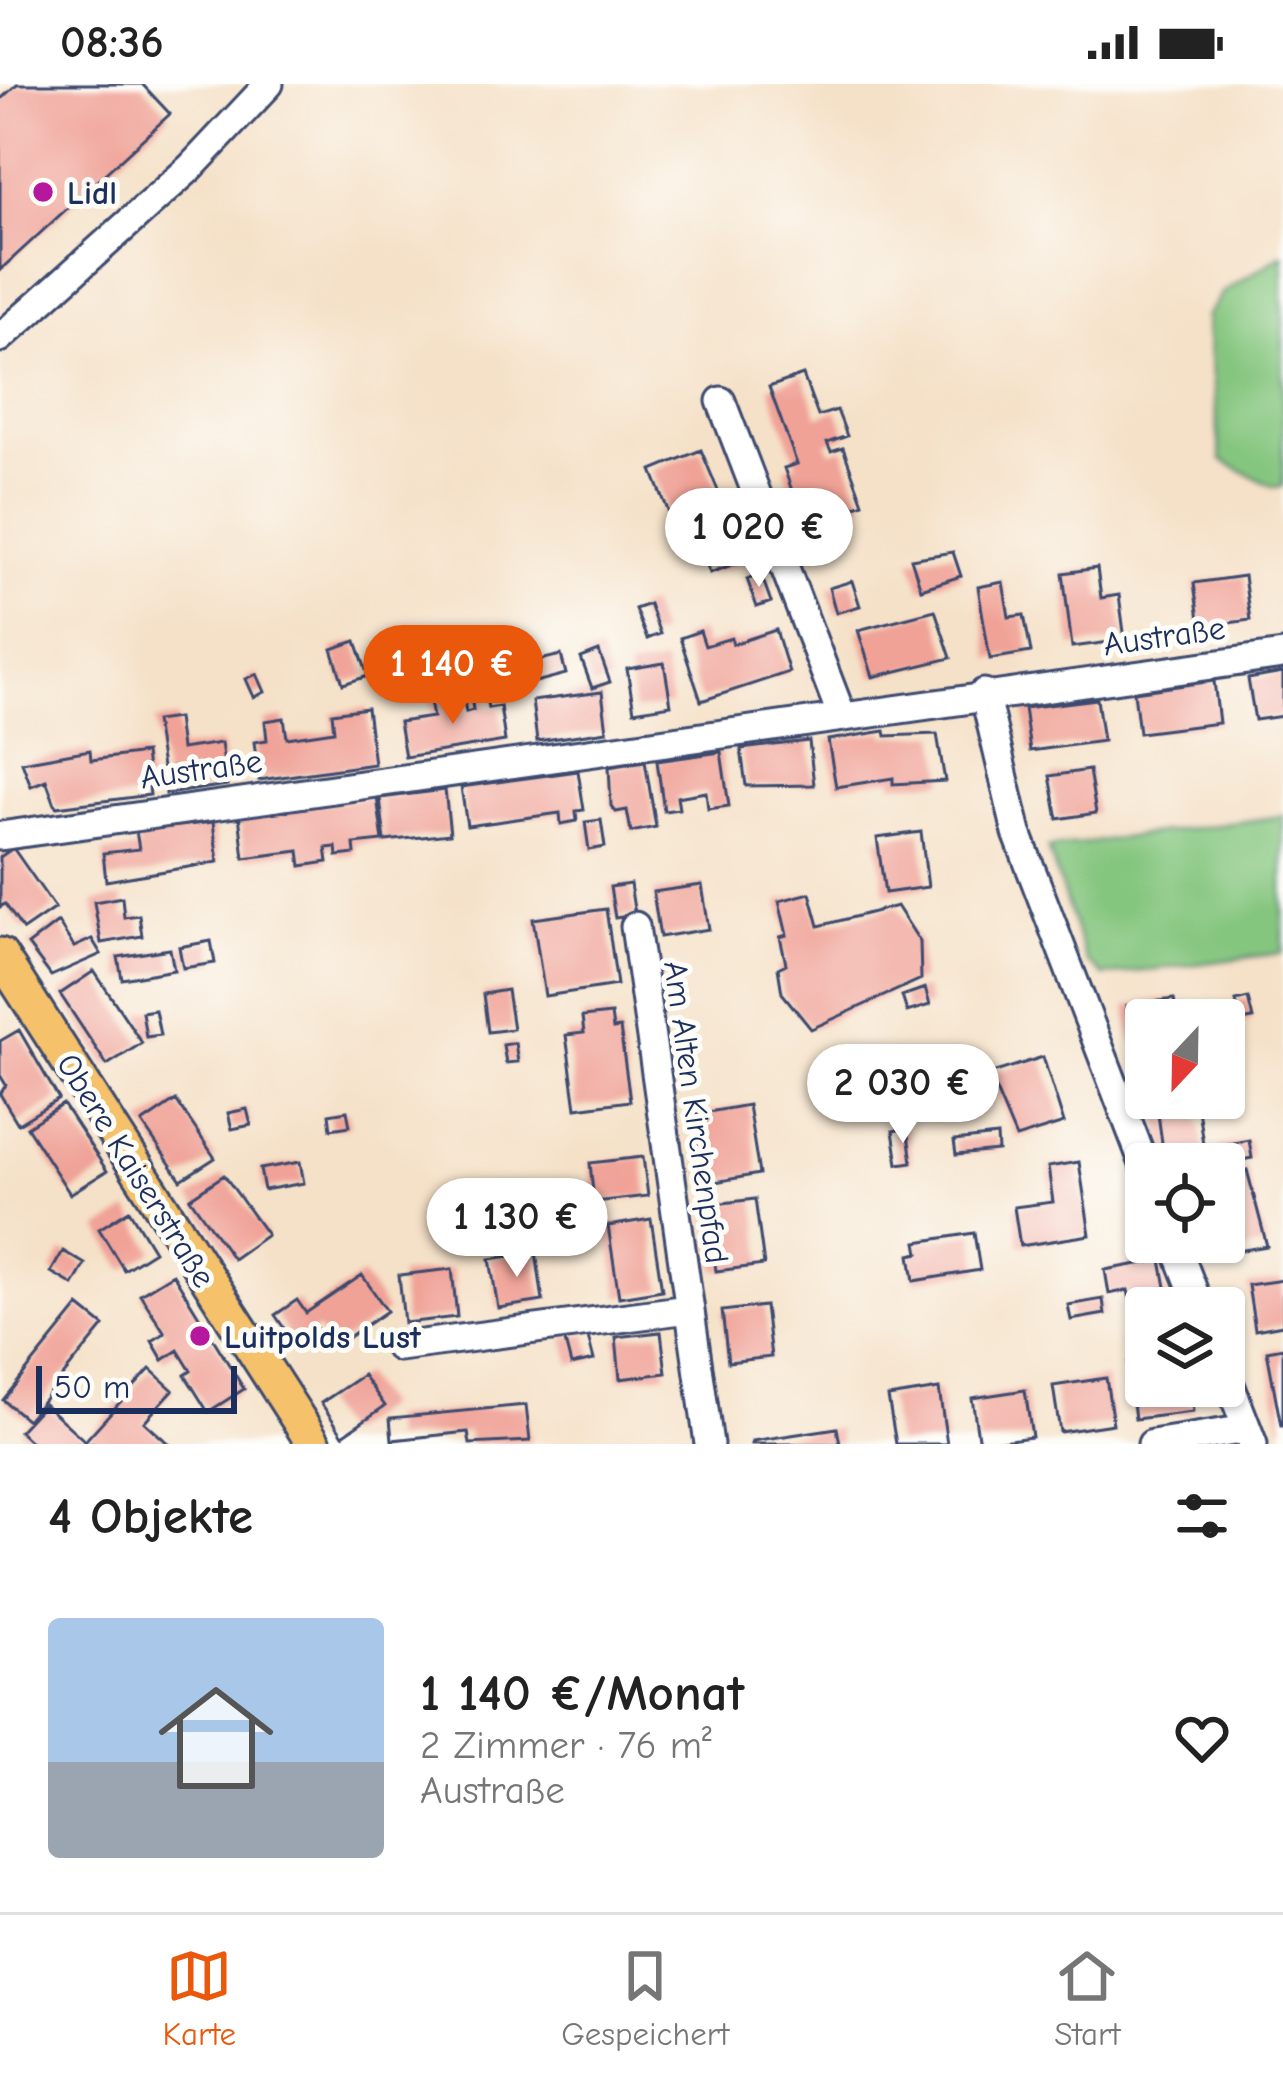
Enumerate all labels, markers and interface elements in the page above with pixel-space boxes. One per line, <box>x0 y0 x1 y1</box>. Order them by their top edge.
text: 08:36 <box>60 16 164 68</box>
place label: Lidl <box>67 174 117 212</box>
marker: Lidl <box>30 179 56 205</box>
pin: 1 020 € <box>648 488 870 590</box>
text: 1 020 € <box>692 504 826 549</box>
street label: Austraße <box>1101 609 1227 663</box>
pin: 1 140 € <box>342 625 564 727</box>
text: 1 140 € <box>390 641 516 686</box>
street label: Austraße <box>138 742 264 796</box>
street label: Am Alten Kirchenpfad <box>656 958 736 1266</box>
north arrow <box>1125 999 1245 1119</box>
map controls <box>1125 999 1245 1407</box>
pin: 2 030 € <box>792 1044 1014 1146</box>
street label: Obere Kaiserstraße <box>49 1047 223 1294</box>
text: 2 030 € <box>834 1060 972 1105</box>
button: locate <box>1125 1143 1245 1263</box>
pin: 1 130 € <box>406 1178 628 1280</box>
text: 1 130 € <box>454 1194 580 1239</box>
button: layers <box>1125 1287 1245 1407</box>
place label: Luitpolds Lust <box>224 1318 422 1356</box>
marker: Luitpolds Lust <box>187 1323 213 1349</box>
scale bar <box>36 1360 237 1413</box>
text: 50 m <box>54 1368 130 1406</box>
icon: filters <box>1169 1483 1235 1549</box>
text: 4 Objekte <box>48 1487 253 1546</box>
text: 1 140 €/Monat <box>420 1664 744 1723</box>
icon: home <box>144 1666 288 1810</box>
icon: heart <box>1169 1705 1235 1771</box>
text: 2 Zimmer · 76 m² <box>420 1723 712 1768</box>
text: Austraße <box>420 1768 565 1813</box>
tab: Karte <box>163 1943 236 2053</box>
tab: Gespeichert <box>561 1943 729 2053</box>
tab: Start <box>1054 1943 1121 2053</box>

